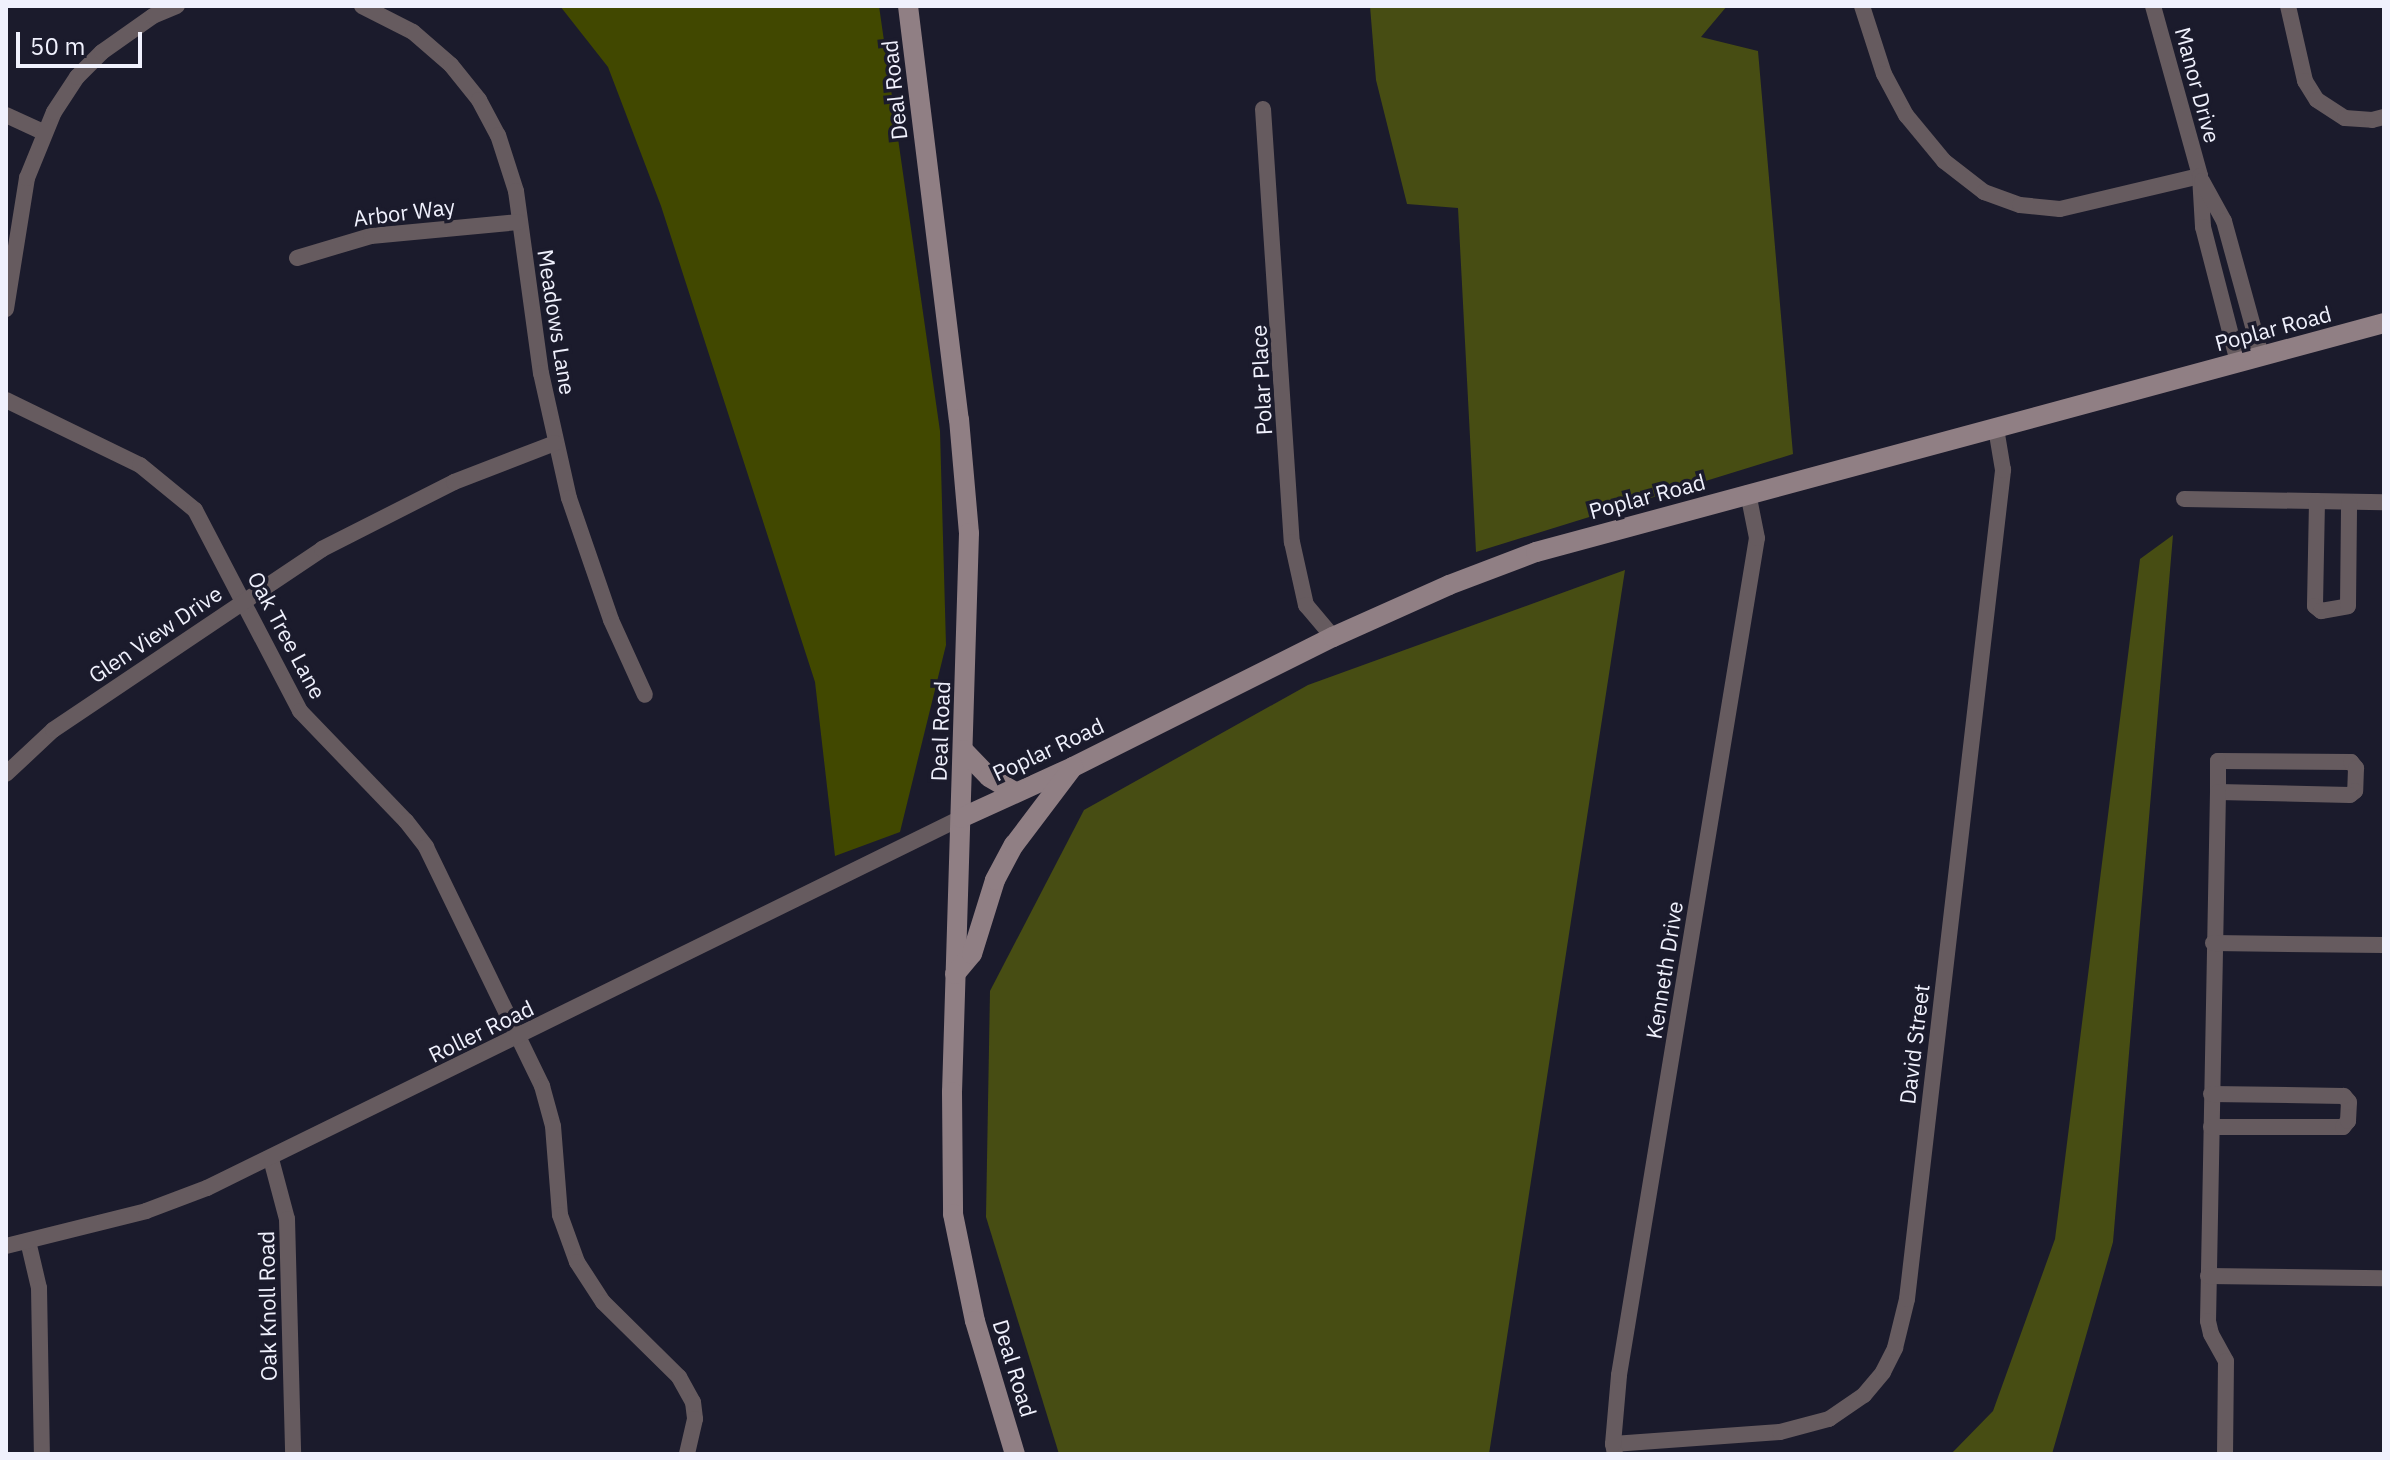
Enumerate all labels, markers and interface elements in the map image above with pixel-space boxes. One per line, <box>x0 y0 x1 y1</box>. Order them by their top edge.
scale bar <box>20 16 146 66</box>
street label: Manor Drive <box>2170 24 2226 146</box>
text: 50 m <box>30 30 85 62</box>
street label: Deal Road <box>876 39 912 141</box>
street label: Arbor Way <box>352 193 456 231</box>
street label: Meadows Lane <box>532 247 582 397</box>
street label: Poplar Road <box>2212 300 2334 356</box>
street label: Polar Place <box>1245 324 1277 436</box>
street label: Poplar Road <box>1586 468 1708 524</box>
street label: Oak Tree Lane <box>242 567 332 703</box>
street label: Glen View Drive <box>83 580 227 688</box>
street label: Deal Road <box>925 680 955 782</box>
street label: Poplar Road <box>988 712 1108 786</box>
street label: Kenneth Drive <box>1640 899 1688 1041</box>
street label: David Street <box>1894 982 1934 1106</box>
street label: Roller Road <box>424 994 538 1068</box>
street label: Oak Knoll Road <box>252 1231 282 1381</box>
street label: Deal Road <box>988 1316 1042 1420</box>

